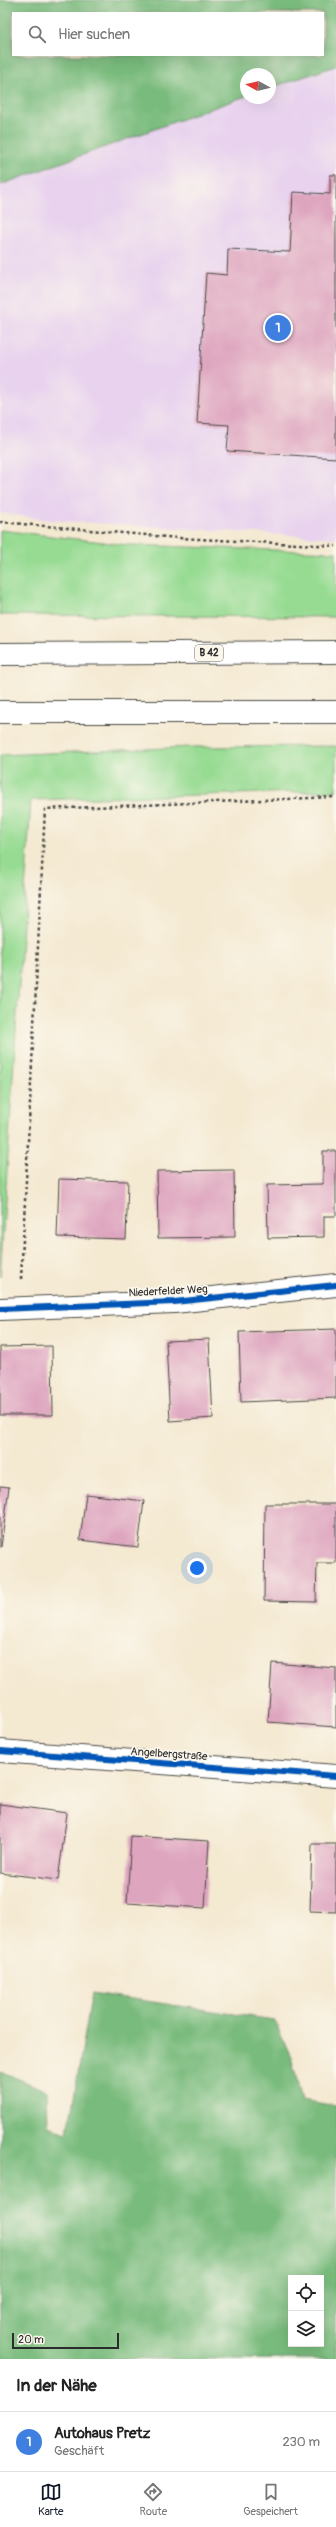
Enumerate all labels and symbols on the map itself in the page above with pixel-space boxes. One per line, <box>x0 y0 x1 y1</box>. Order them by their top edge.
north arrow <box>240 68 276 104</box>
pin: 1 <box>265 313 291 343</box>
road number: B 42 <box>195 645 223 661</box>
street label: Niederfelder Weg <box>128 1282 208 1300</box>
your location <box>187 1558 207 1578</box>
street label: Angelbergstraße <box>130 1745 208 1763</box>
scale bar <box>12 2331 119 2350</box>

